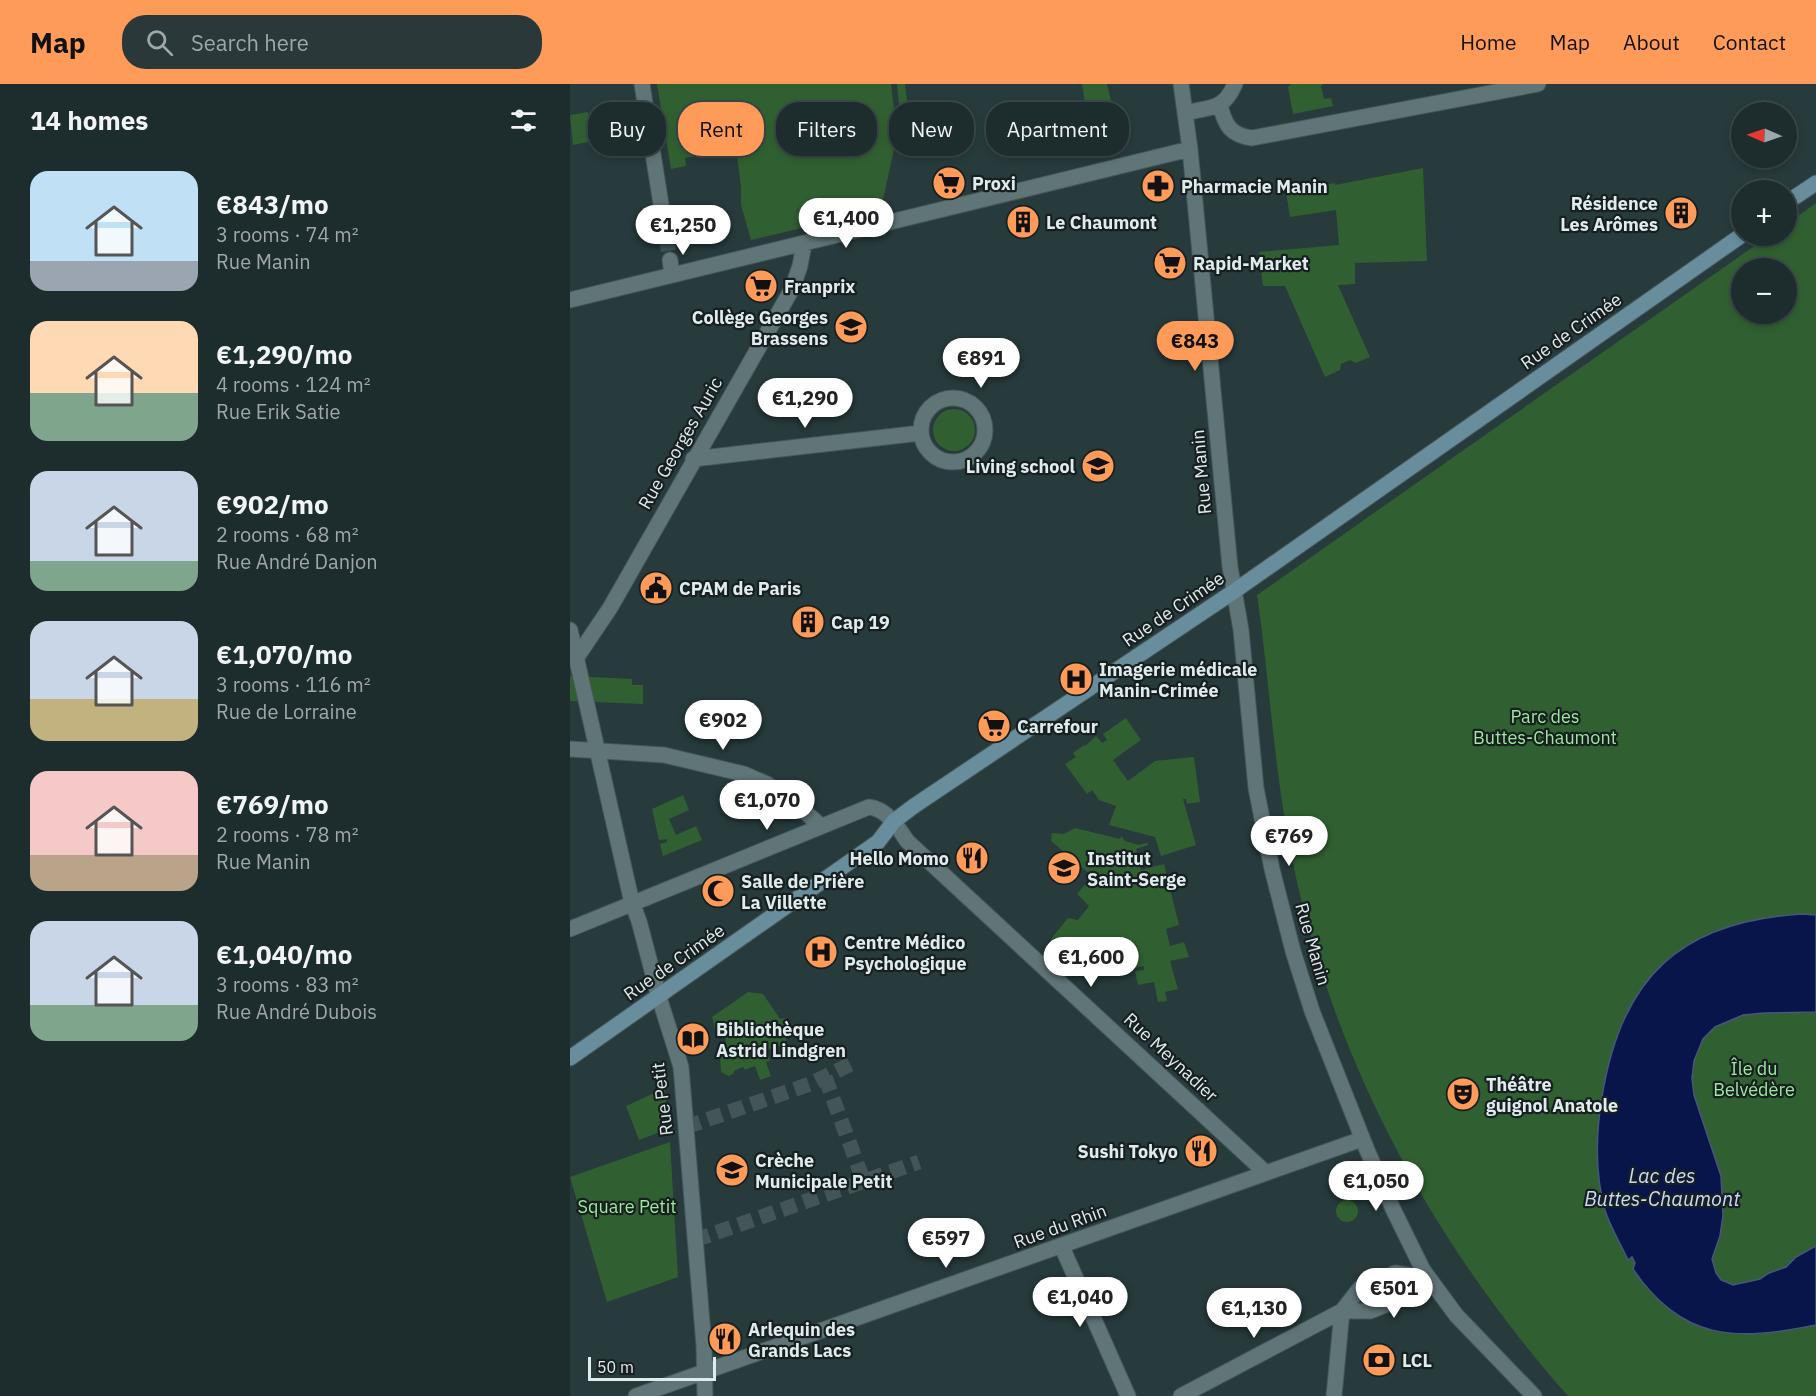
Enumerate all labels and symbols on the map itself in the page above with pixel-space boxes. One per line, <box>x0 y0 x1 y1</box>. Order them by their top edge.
north arrow <box>1731 102 1797 168</box>
supermarket icon: Proxi <box>931 165 967 201</box>
pharmacy icon: Pharmacie Manin <box>1140 168 1176 204</box>
place label: Proxi <box>972 172 1016 195</box>
place label: Pharmacie Manin <box>1181 175 1328 198</box>
place label: Résidence Les Arômes <box>1560 192 1658 236</box>
building icon: Résidence Les Arômes <box>1663 195 1699 231</box>
pin: €1,400 <box>797 198 895 249</box>
building icon: Le Chaumont <box>1005 204 1041 240</box>
pin: €1,250 <box>634 205 732 256</box>
place label: Le Chaumont <box>1046 211 1157 234</box>
supermarket icon: Rapid-Market <box>1152 245 1188 281</box>
place label: Rapid-Market <box>1193 252 1309 275</box>
supermarket icon: Franprix <box>743 268 779 304</box>
place label: Franprix <box>784 275 855 298</box>
street label: Rue de Crimée <box>1516 288 1626 374</box>
place label: Collège Georges Brassens <box>692 306 828 350</box>
school or university icon: Collège Georges Brassens <box>833 309 869 345</box>
pin: €843 <box>1159 321 1231 372</box>
pin: €891 <box>945 338 1017 389</box>
street label: Rue Georges Auric <box>633 373 727 513</box>
pin: €1,290 <box>756 378 854 429</box>
street label: Rue Manin <box>1186 429 1216 515</box>
school or university icon: Living school <box>1080 448 1116 484</box>
place label: Living school <box>966 455 1076 478</box>
street label: Rue de Crimée <box>1118 566 1229 652</box>
public building icon: CPAM de Paris <box>638 570 674 606</box>
place label: CPAM de Paris <box>679 577 801 600</box>
building icon: Cap 19 <box>790 604 826 640</box>
place label: Cap 19 <box>831 611 890 634</box>
place label: Imagerie médicale Manin-Crimée <box>1099 658 1257 702</box>
hospital icon: Imagerie médicale Manin-Crimée <box>1058 661 1094 697</box>
pin: €902 <box>687 700 759 751</box>
park label: Parc des Buttes-Chaumont <box>1473 705 1617 749</box>
supermarket icon: Carrefour <box>976 708 1012 744</box>
place label: Carrefour <box>1017 715 1098 738</box>
pin: €1,070 <box>718 780 816 831</box>
pin: €769 <box>1253 816 1325 867</box>
restaurant icon: Hello Momo <box>954 840 990 876</box>
place label: Hello Momo <box>850 847 949 870</box>
place label: Institut Saint-Serge <box>1087 847 1186 891</box>
school or university icon: Institut Saint-Serge <box>1046 850 1082 886</box>
place label: Salle de Prière La Villette <box>741 870 864 914</box>
mosque icon: Salle de Prière La Villette <box>700 873 736 909</box>
street label: Rue Manin <box>1290 900 1336 988</box>
street label: Rue de Crimée <box>619 919 729 1005</box>
place label: Centre Médico Psychologique <box>844 931 967 975</box>
hospital icon: Centre Médico Psychologique <box>803 934 839 970</box>
pin: €1,600 <box>1042 937 1140 988</box>
street label: Rue Meynadier <box>1119 1007 1223 1107</box>
place label: Bibliothèque Astrid Lindgren <box>716 1018 846 1062</box>
library icon: Bibliothèque Astrid Lindgren <box>675 1021 711 1057</box>
park label: Île du Belvédère <box>1713 1057 1795 1101</box>
street label: Rue Petit <box>646 1061 678 1137</box>
place label: Théâtre guignol Anatole <box>1486 1073 1618 1117</box>
theatre icon: Théâtre guignol Anatole <box>1445 1076 1481 1112</box>
restaurant icon: Sushi Tokyo <box>1183 1133 1219 1169</box>
place label: Sushi Tokyo <box>1077 1140 1178 1163</box>
place label: Crèche Municipale Petit <box>755 1149 892 1193</box>
school or university icon: Crèche Municipale Petit <box>714 1152 750 1188</box>
pin: €1,050 <box>1327 1161 1425 1212</box>
water label: Lac des Buttes-Chaumont <box>1584 1162 1740 1212</box>
park label: Square Petit <box>578 1195 676 1218</box>
street label: Rue du Rhin <box>1010 1199 1110 1253</box>
pin: €597 <box>910 1218 982 1269</box>
pin: €501 <box>1358 1268 1430 1319</box>
pin: €1,040 <box>1031 1277 1129 1328</box>
pin: €1,130 <box>1205 1288 1303 1339</box>
place label: Arlequin des Grands Lacs <box>748 1318 855 1362</box>
restaurant icon: Arlequin des Grands Lacs <box>707 1321 743 1357</box>
bank icon: LCL <box>1361 1342 1397 1378</box>
place label: LCL <box>1402 1349 1432 1372</box>
scale bar <box>588 1354 716 1382</box>

